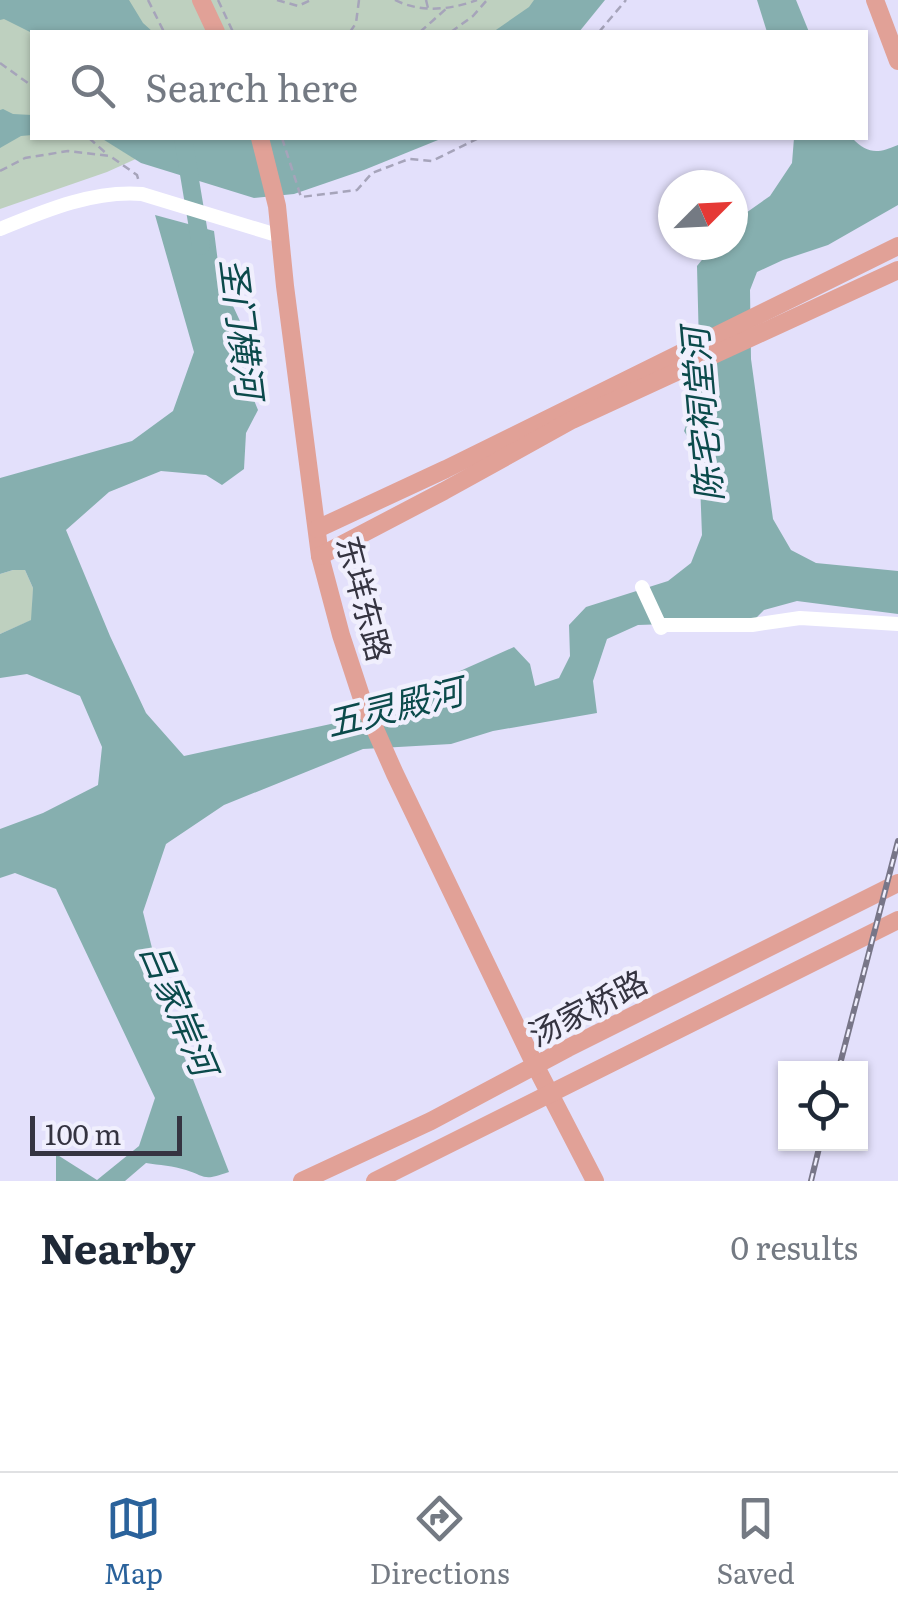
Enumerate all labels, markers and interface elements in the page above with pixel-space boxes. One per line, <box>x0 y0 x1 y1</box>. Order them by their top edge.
search box <box>30 30 868 140</box>
text: Search here <box>145 57 358 114</box>
icon: search <box>65 58 120 113</box>
north arrow <box>658 170 748 260</box>
water label: 圣门横河 <box>210 255 279 407</box>
water label: 陈宅祠堂河 <box>666 320 734 504</box>
street label: 东垟东路 <box>326 530 406 666</box>
water label: 五灵殿河 <box>320 661 474 747</box>
water label: 吕家岸河 <box>130 933 235 1088</box>
street label: 汤家桥路 <box>519 956 655 1056</box>
map controls <box>778 1061 868 1151</box>
button: locate <box>778 1061 868 1151</box>
scale bar <box>30 1111 182 1156</box>
text: 100 m <box>45 1112 122 1154</box>
text: Nearby <box>40 1215 196 1277</box>
text: 0 results <box>730 1222 858 1270</box>
tab: Map <box>103 1491 163 1593</box>
tab: Directions <box>370 1491 510 1593</box>
tab: Saved <box>717 1491 795 1593</box>

